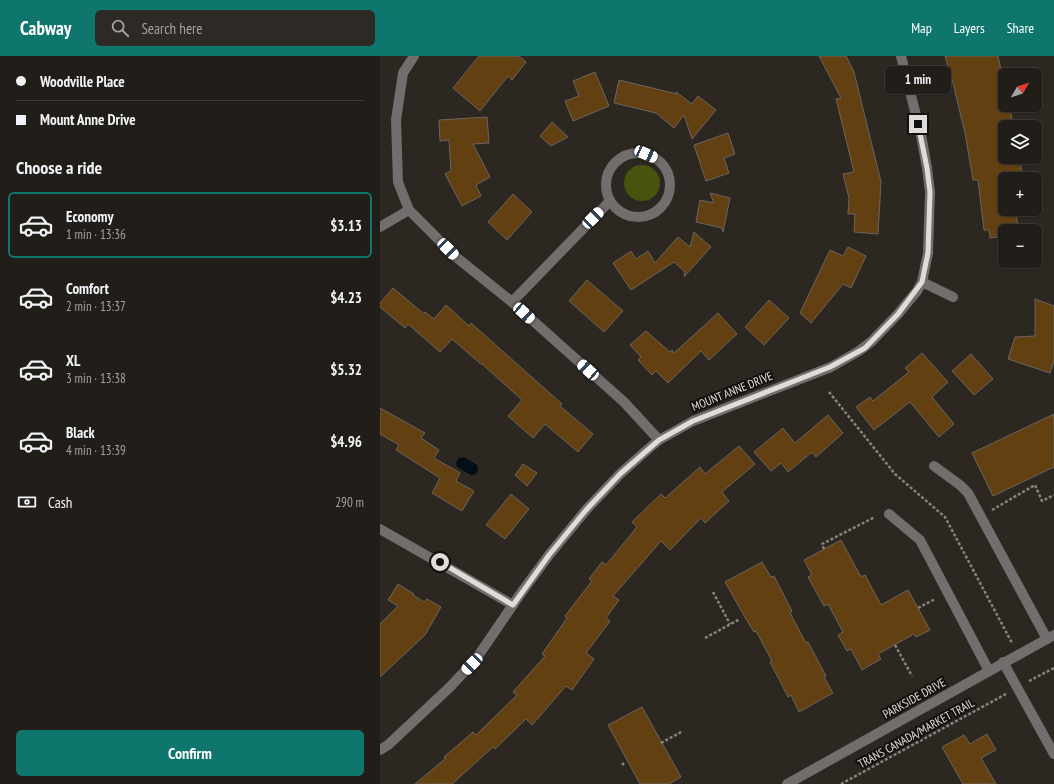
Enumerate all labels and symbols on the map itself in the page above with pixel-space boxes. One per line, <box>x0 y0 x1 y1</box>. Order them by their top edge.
callout: 1 min <box>885 66 951 94</box>
north arrow <box>998 68 1042 112</box>
route end <box>909 115 927 133</box>
car <box>633 144 659 164</box>
car <box>580 205 606 231</box>
car <box>435 236 461 262</box>
car <box>511 301 537 325</box>
car <box>575 358 601 382</box>
street label: MOUNT ANNE DRIVE <box>689 368 775 414</box>
route start <box>431 553 449 571</box>
car <box>459 651 485 677</box>
street label: PARKSIDE DRIVE <box>880 675 948 721</box>
street label: TRANS CANADA/MARKET TRAIL <box>855 695 977 771</box>

